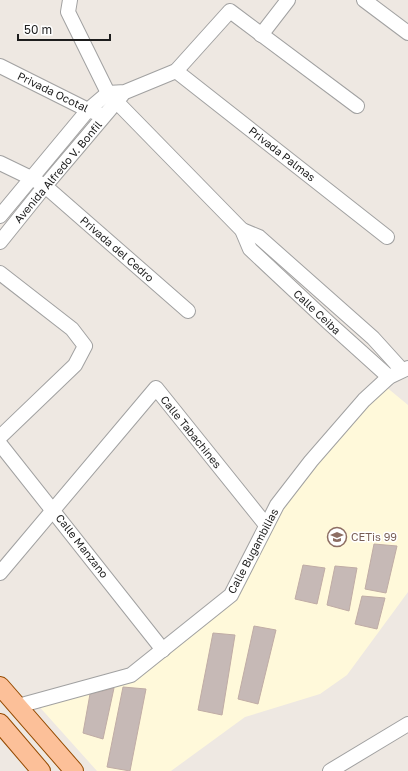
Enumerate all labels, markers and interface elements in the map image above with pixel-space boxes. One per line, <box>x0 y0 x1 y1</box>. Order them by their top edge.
scale bar <box>18 16 110 42</box>
text: 50 m <box>24 22 52 37</box>
street label: Privada Ocotal <box>16 69 91 114</box>
street label: Avenida Alfredo V. Bonfil <box>11 118 104 225</box>
street label: Privada Palmas <box>246 124 318 184</box>
street label: Privada del Cedro <box>78 213 157 284</box>
street label: Calle Ceiba <box>291 287 344 337</box>
street label: Calle Tabachines <box>158 393 225 471</box>
street label: Calle Bugambilias <box>225 506 281 596</box>
street label: Calle Manzano <box>53 511 112 580</box>
school or university icon: CETis 99 <box>326 526 348 548</box>
place label: CETis 99 <box>351 530 397 543</box>

